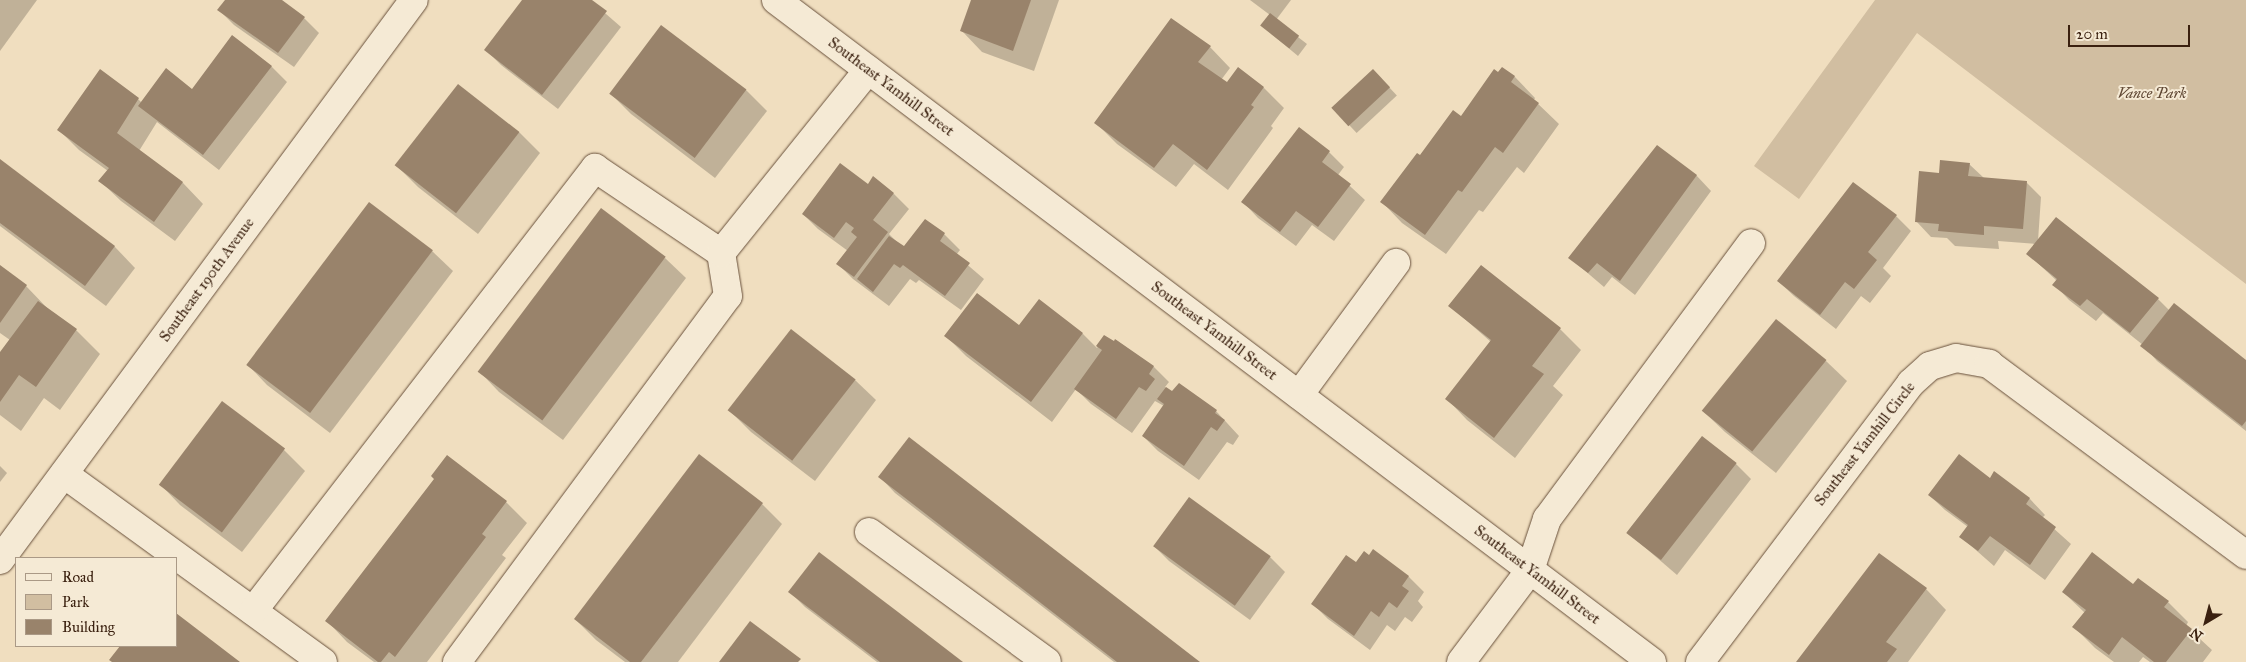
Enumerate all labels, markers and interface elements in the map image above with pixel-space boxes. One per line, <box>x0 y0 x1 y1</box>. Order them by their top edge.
scale bar <box>2071 15 2194 47</box>
text: 20 m <box>2076 25 2108 43</box>
street label: Southeast Yamhill Street <box>824 34 958 140</box>
park label: Vance Park <box>2118 85 2186 103</box>
street label: Southeast 190th Avenue <box>156 214 258 346</box>
street label: Southeast Yamhill Street <box>1147 278 1281 384</box>
street label: Southeast Yamhill Circle <box>1811 378 1919 510</box>
street label: Southeast Yamhill Street <box>1470 522 1604 628</box>
legend <box>15 557 178 647</box>
text: Road <box>62 568 94 586</box>
text: Park <box>62 593 89 611</box>
north arrow <box>2181 597 2231 647</box>
text: Building <box>62 618 115 636</box>
text: N <box>2187 624 2207 645</box>

